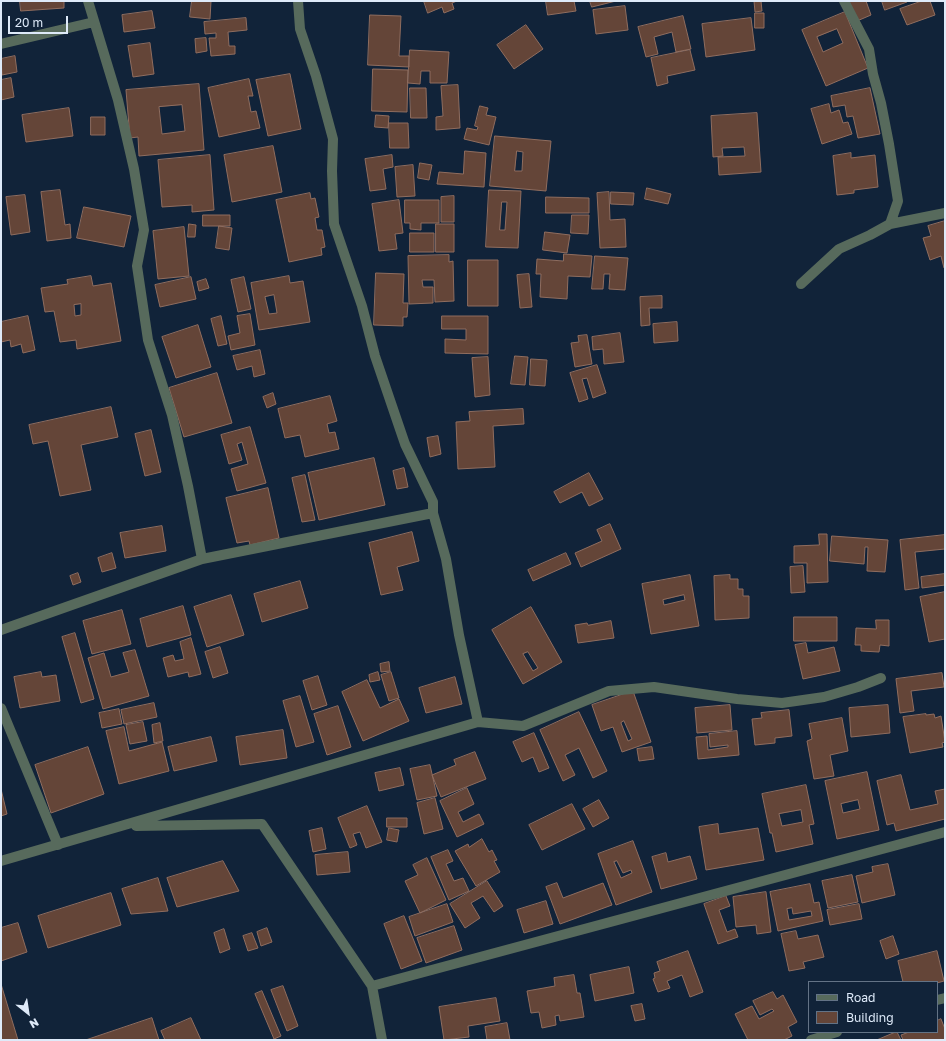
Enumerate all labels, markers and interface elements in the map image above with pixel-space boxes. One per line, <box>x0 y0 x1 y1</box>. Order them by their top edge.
scale bar <box>10 8 70 34</box>
text: 20 m <box>15 15 43 30</box>
legend <box>808 981 938 1033</box>
text: Road <box>846 990 875 1005</box>
north arrow <box>8 993 48 1033</box>
text: Building <box>846 1010 894 1025</box>
text: N <box>27 1016 41 1032</box>

